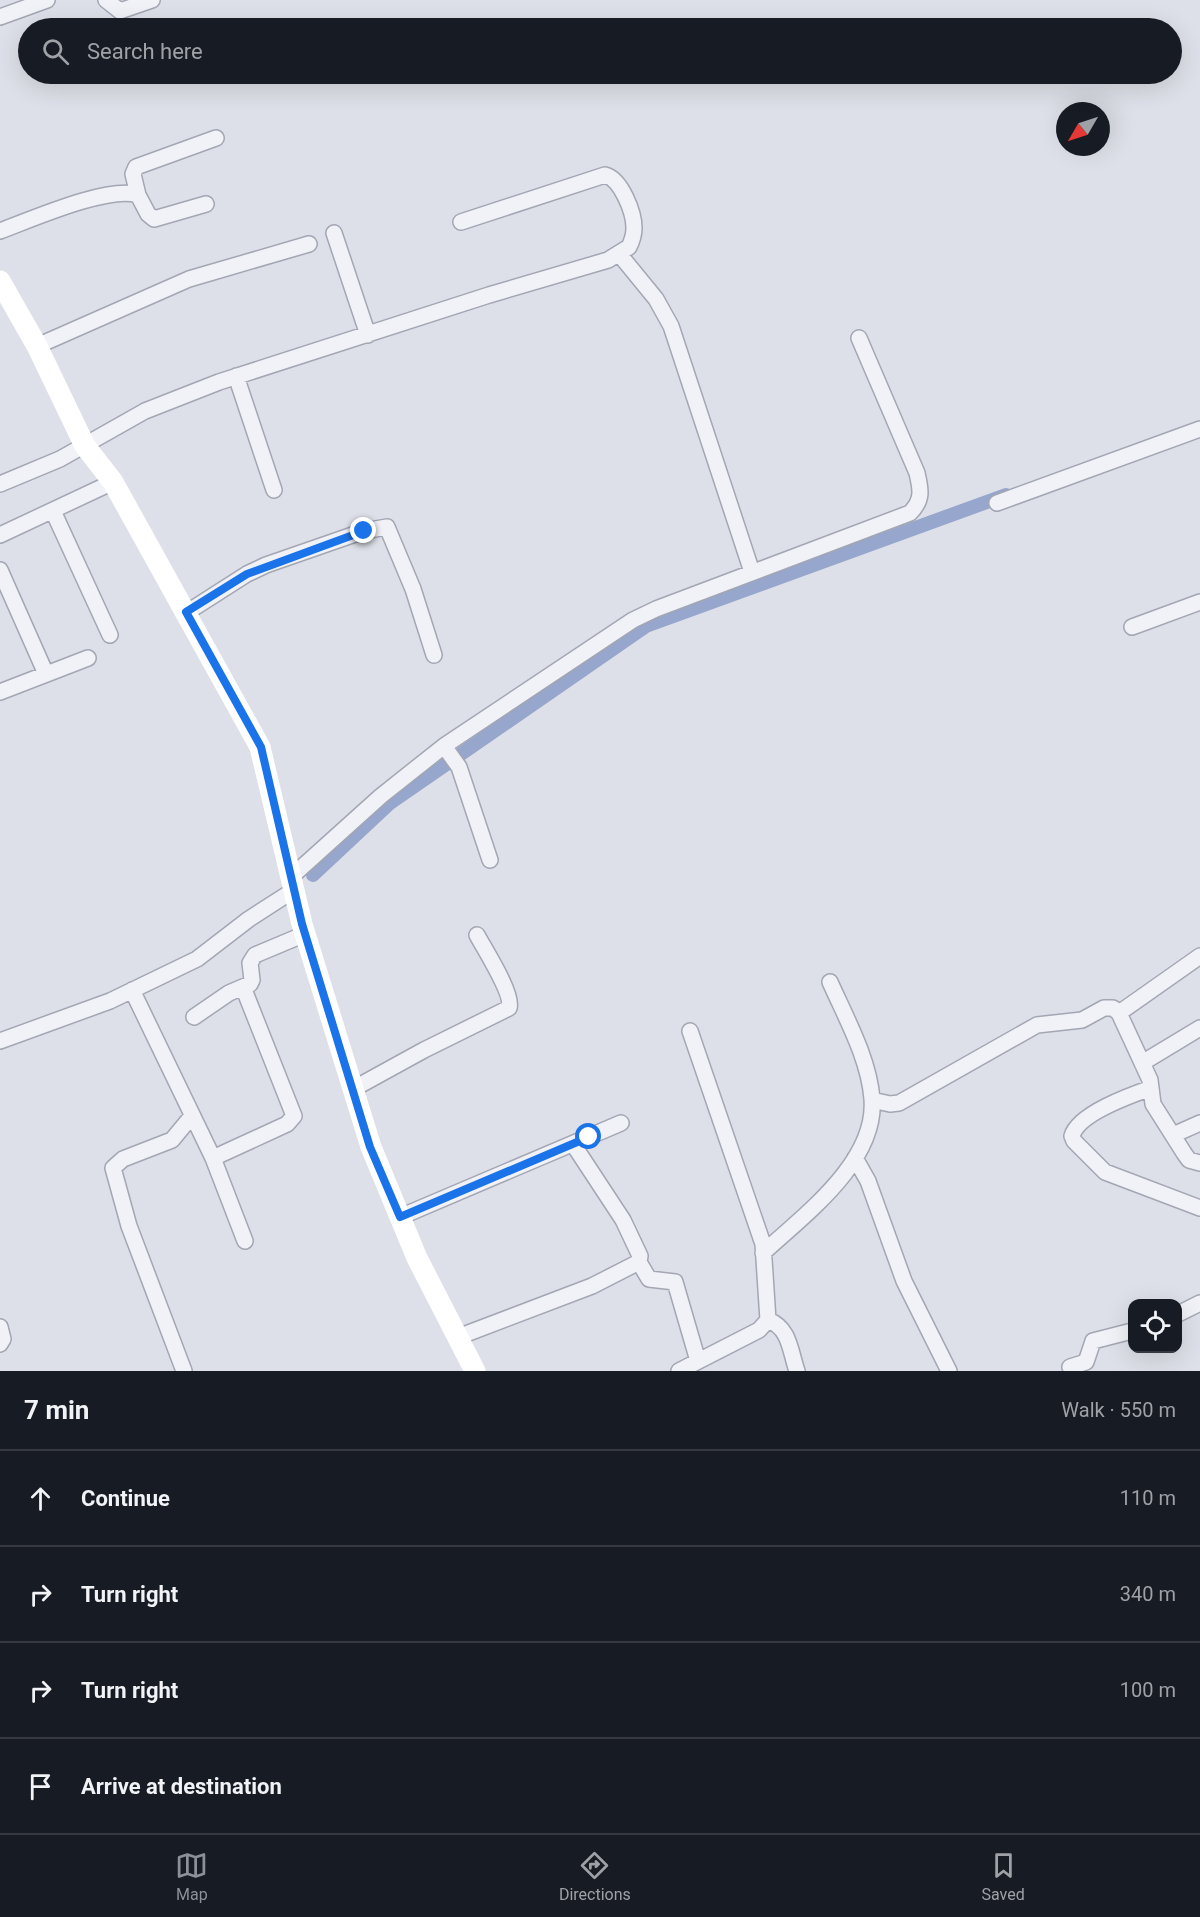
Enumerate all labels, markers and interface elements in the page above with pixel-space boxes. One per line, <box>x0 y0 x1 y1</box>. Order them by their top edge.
search box <box>18 18 1182 84</box>
icon: search <box>39 35 72 68</box>
text: Search here <box>87 39 203 64</box>
north arrow <box>1056 102 1110 156</box>
route end <box>350 517 376 543</box>
route start <box>575 1123 601 1149</box>
map controls <box>1128 1299 1182 1353</box>
button: locate <box>1128 1299 1182 1353</box>
text: 7 min <box>24 1395 89 1425</box>
text: Walk · 550 m <box>1061 1398 1176 1422</box>
icon: ahead <box>24 1482 57 1515</box>
text: Continue <box>81 1486 170 1511</box>
text: 110 m <box>1120 1486 1176 1510</box>
icon: right <box>24 1578 57 1611</box>
text: Turn right <box>81 1582 178 1607</box>
text: 340 m <box>1120 1582 1176 1606</box>
icon: right <box>24 1674 57 1707</box>
text: Turn right <box>81 1678 178 1703</box>
text: 100 m <box>1120 1678 1176 1702</box>
icon: arrive <box>24 1770 57 1803</box>
text: Arrive at destination <box>81 1774 282 1799</box>
tab: Map <box>175 1849 208 1904</box>
tab: Directions <box>559 1849 631 1904</box>
tab: Saved <box>981 1849 1025 1904</box>

